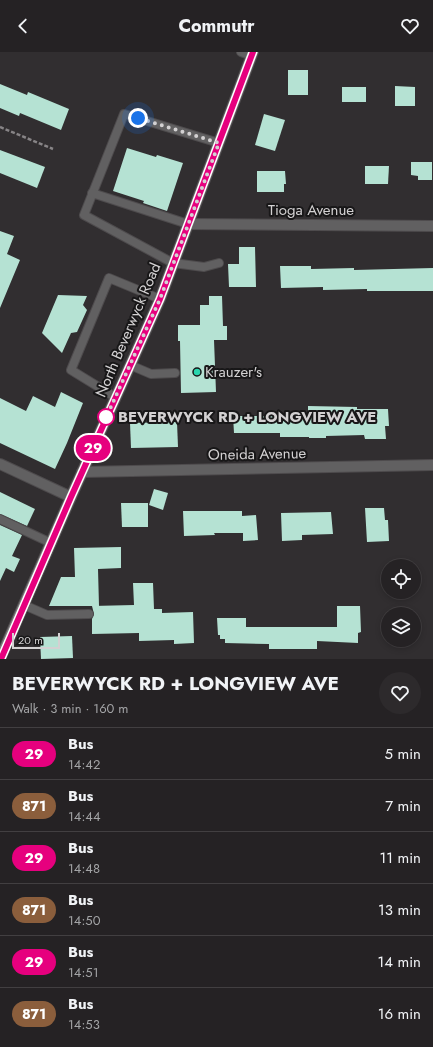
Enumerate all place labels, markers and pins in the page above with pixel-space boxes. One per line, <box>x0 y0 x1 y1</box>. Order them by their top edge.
place label: Krauzer's <box>205 361 262 383</box>
marker: Krauzer's <box>192 367 202 377</box>
place label: BEVERWYCK RD + LONGVIEW AVE <box>118 406 376 428</box>
marker: BEVERWYCK RD + LONGVIEW AVE <box>97 408 115 426</box>

